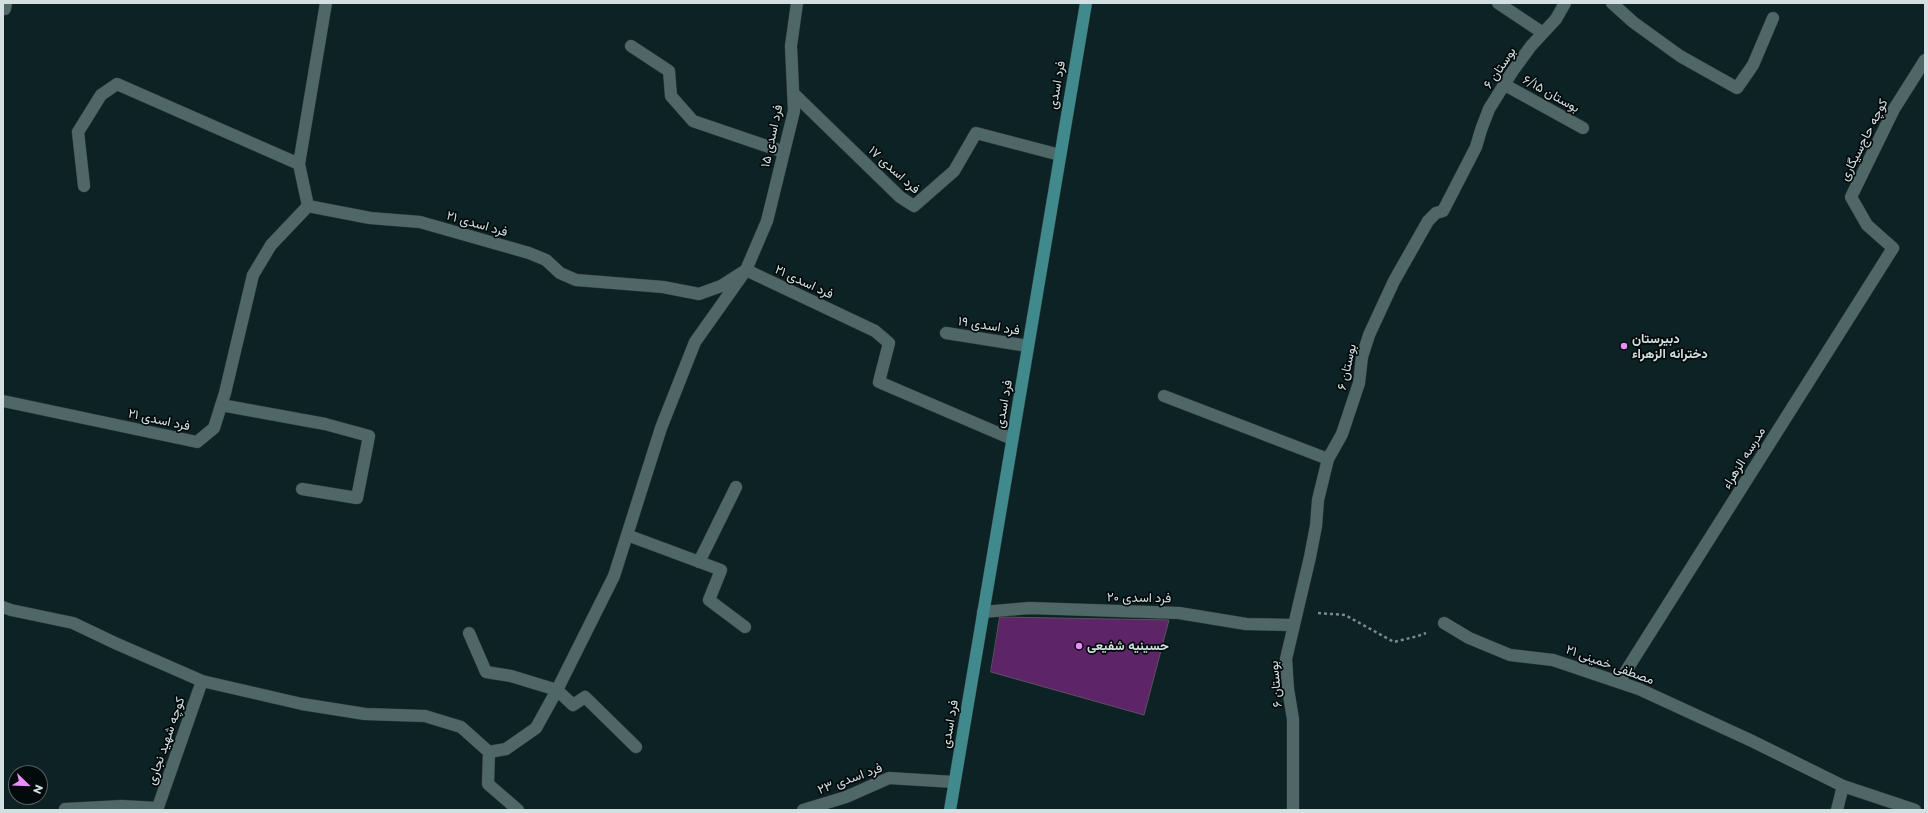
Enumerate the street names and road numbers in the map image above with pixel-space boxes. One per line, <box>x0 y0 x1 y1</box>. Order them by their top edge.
street label: بوستان ۶ <box>1480 44 1520 92</box>
street label: فرد اسدی <box>1045 60 1069 110</box>
street label: بوستان ۶/۱۵ <box>1520 72 1582 116</box>
street label: کوچه حاج‌سیگاری <box>1837 96 1891 184</box>
street label: فرد اسدی ۱۵ <box>758 103 786 169</box>
street label: فرد اسدی ۱۷ <box>865 143 923 197</box>
street label: فرد اسدی ۲۱ <box>445 208 509 240</box>
street label: فرد اسدی ۲۱ <box>772 262 836 302</box>
street label: فرد اسدی ۱۹ <box>957 313 1021 339</box>
street label: بوستان ۶ <box>1334 342 1360 392</box>
street label: فرد اسدی <box>992 379 1016 429</box>
street label: فرد اسدی ۲۱ <box>127 406 191 434</box>
street label: مدرسه الزهراء <box>1719 424 1769 492</box>
street label: فرد اسدی ۲۰ <box>1107 590 1171 606</box>
street label: مصطفی خمینی ۲۱ <box>1564 642 1656 688</box>
street label: بوستان ۶ <box>1266 660 1286 708</box>
street label: کوچه شهید ‌نجاری <box>144 695 188 787</box>
street label: فرد اسدی <box>938 699 962 749</box>
street label: فرد اسدی ۲۳ <box>816 760 884 798</box>

